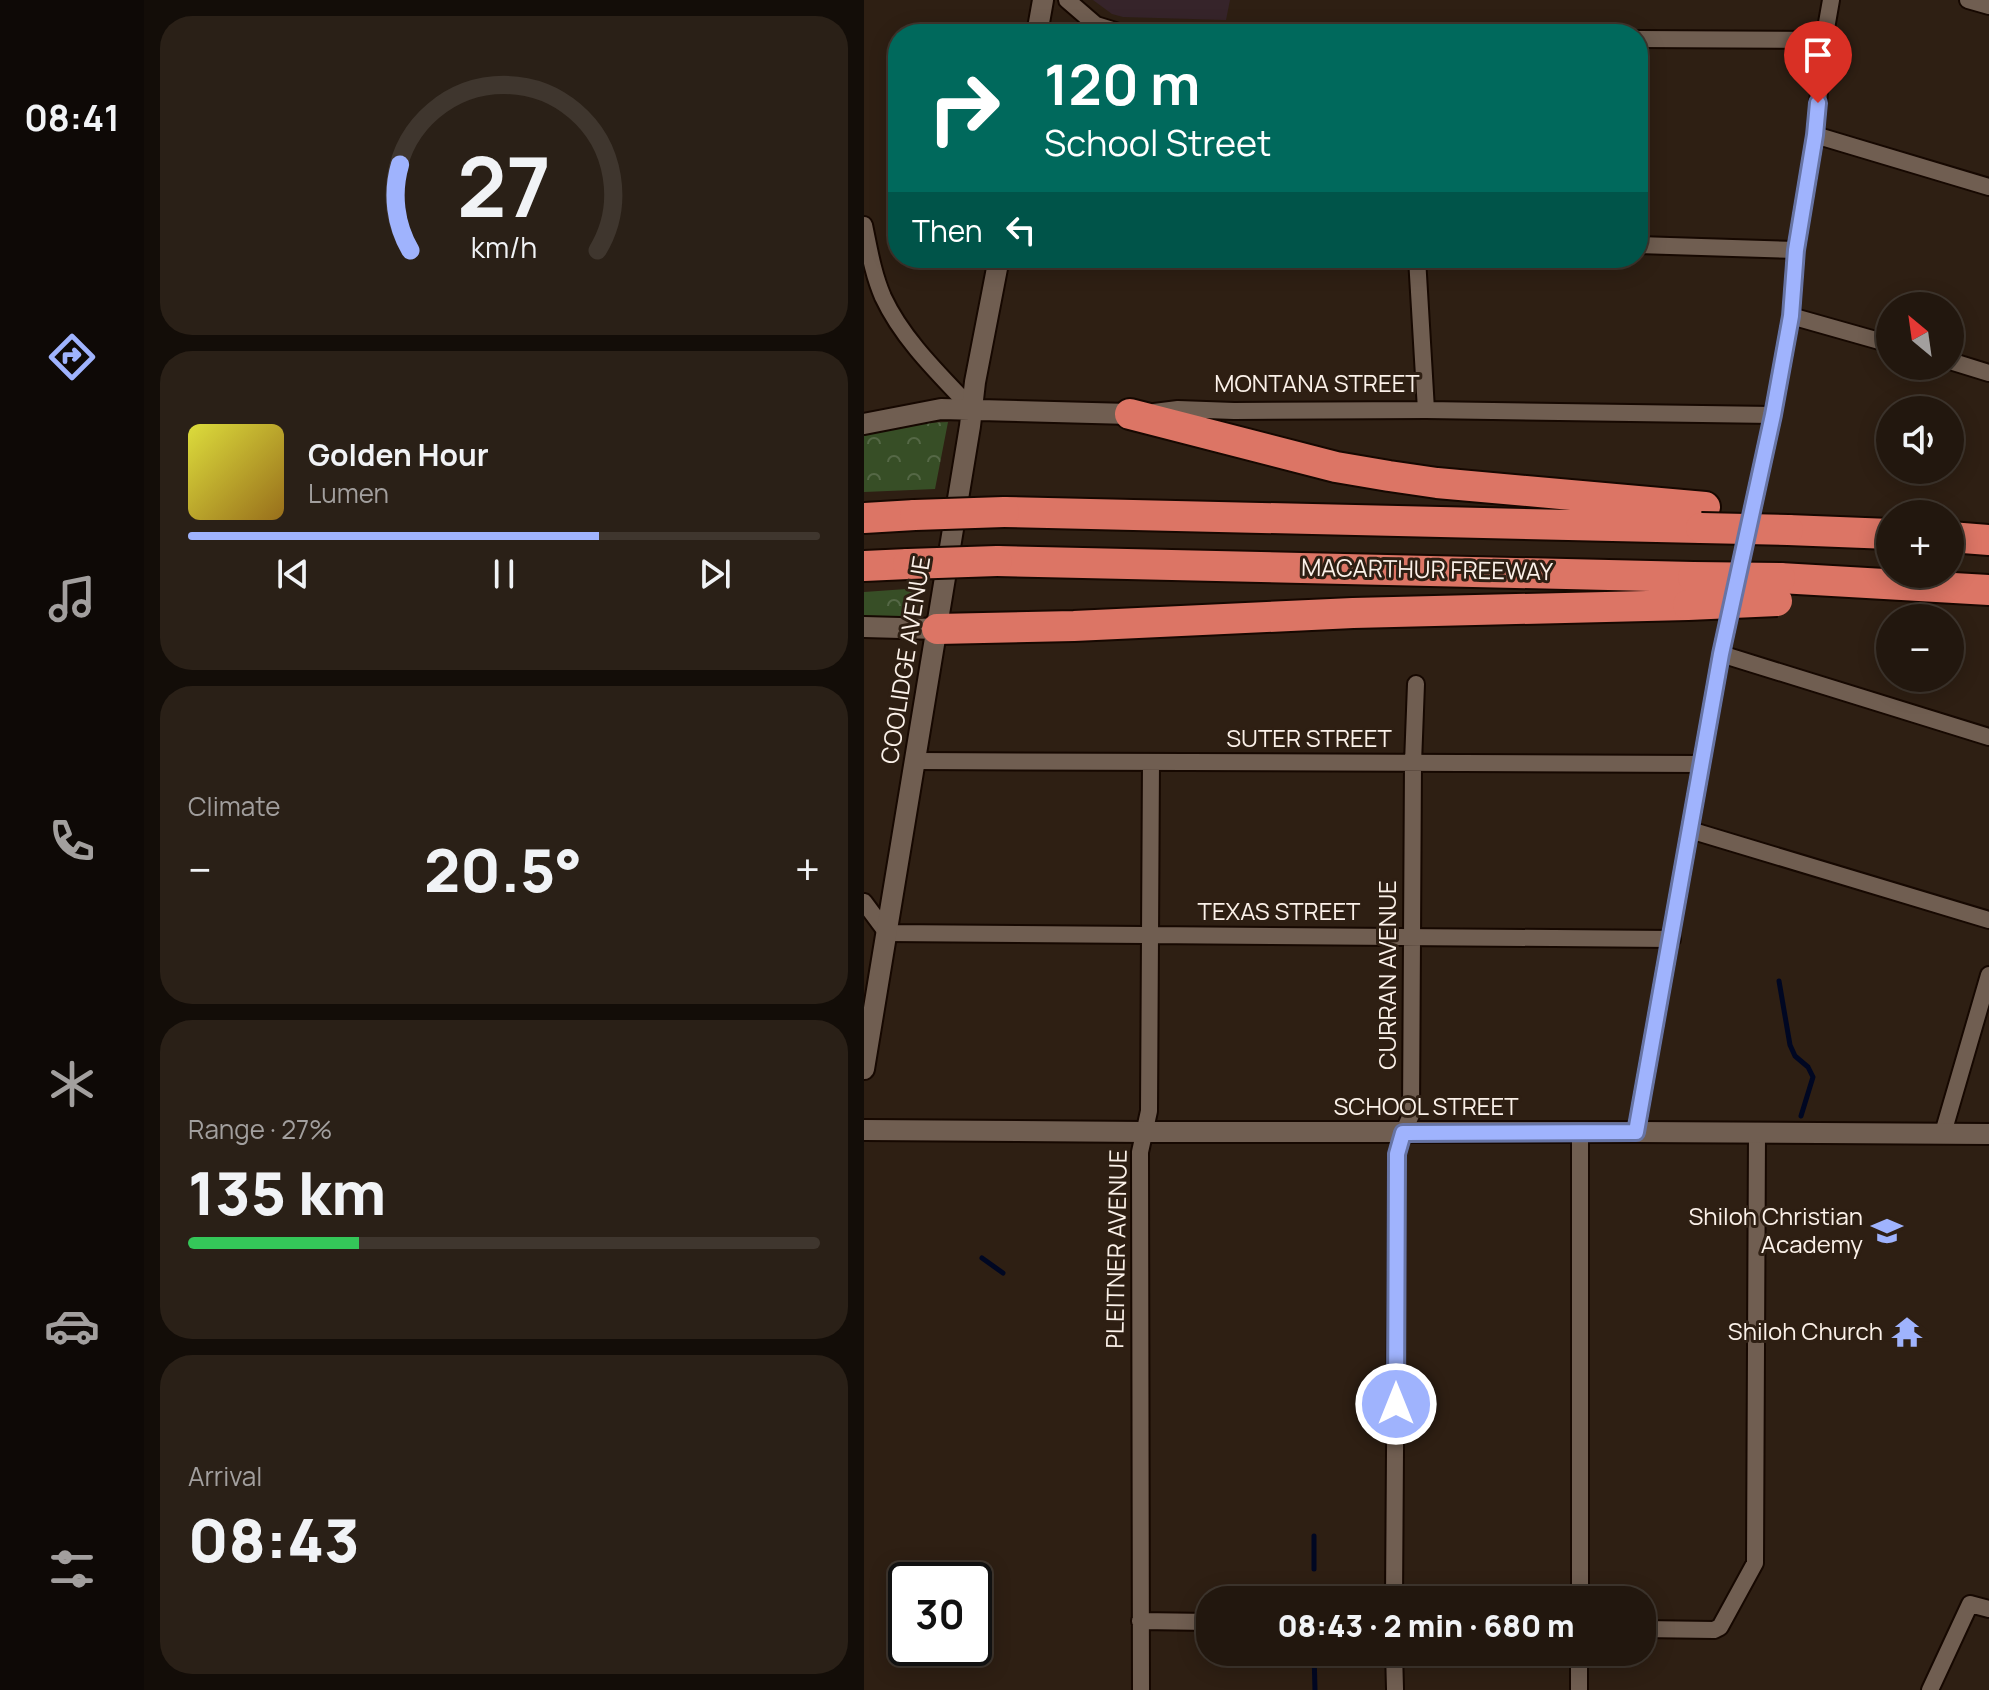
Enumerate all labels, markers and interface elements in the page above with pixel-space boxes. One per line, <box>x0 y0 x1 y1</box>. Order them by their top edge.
pin <box>1784 21 1852 103</box>
icon: arrive <box>1796 33 1840 77</box>
text: 120 m <box>1044 45 1200 122</box>
icon: right <box>912 56 1016 160</box>
text: 08:41 <box>24 93 120 142</box>
text: School Street <box>1044 118 1271 167</box>
text: 27 <box>457 128 551 242</box>
icon: left <box>999 208 1043 252</box>
text: Then <box>912 210 983 251</box>
text: km/h <box>471 229 537 268</box>
north arrow <box>1876 292 1964 380</box>
map controls <box>1876 292 1964 692</box>
icon: directions <box>44 329 100 385</box>
street label: MONTANA STREET <box>1214 366 1420 399</box>
button: sound <box>1876 396 1964 484</box>
text: Golden Hour <box>308 434 489 475</box>
text: Lumen <box>308 475 389 511</box>
button: + <box>1876 500 1964 588</box>
street label: MACARTHUR FREEWAY <box>1301 550 1554 587</box>
icon: previous <box>271 552 315 596</box>
icon: pause <box>482 552 526 596</box>
icon: next <box>693 552 737 596</box>
street label: COOLIDGE AVENUE <box>872 554 937 766</box>
icon: music <box>44 571 100 627</box>
button: − <box>1876 604 1964 692</box>
street label: SUTER STREET <box>1226 721 1392 754</box>
text: Climate <box>188 788 280 824</box>
icon: phone <box>44 813 100 869</box>
text: 20.5° <box>424 828 582 910</box>
text: − <box>188 839 212 899</box>
text: + <box>795 839 820 899</box>
street label: CURRAN AVENUE <box>1370 880 1403 1070</box>
street label: TEXAS STREET <box>1198 894 1361 927</box>
icon: climate <box>44 1056 100 1112</box>
street label: SCHOOL STREET <box>1334 1089 1519 1122</box>
text: Range · 27% <box>188 1111 332 1147</box>
street label: PLEITNER AVENUE <box>1097 1149 1134 1349</box>
text: 135 km <box>188 1151 386 1233</box>
place label: Shiloh Christian Academy <box>1688 1199 1863 1260</box>
school or university icon: Shiloh Christian Academy <box>1870 1214 1904 1248</box>
icon: car <box>44 1298 100 1354</box>
place label: Shiloh Church <box>1728 1314 1883 1347</box>
temple icon: Shiloh Church <box>1890 1315 1924 1349</box>
position arrow <box>1354 1362 1438 1446</box>
text: Arrival <box>188 1458 262 1494</box>
text: 08:43 <box>188 1498 360 1580</box>
icon: filters <box>44 1541 100 1597</box>
speed limit sign: 30 <box>888 1562 992 1666</box>
text: 08:43 · 2 min · 680 m <box>1277 1605 1575 1646</box>

